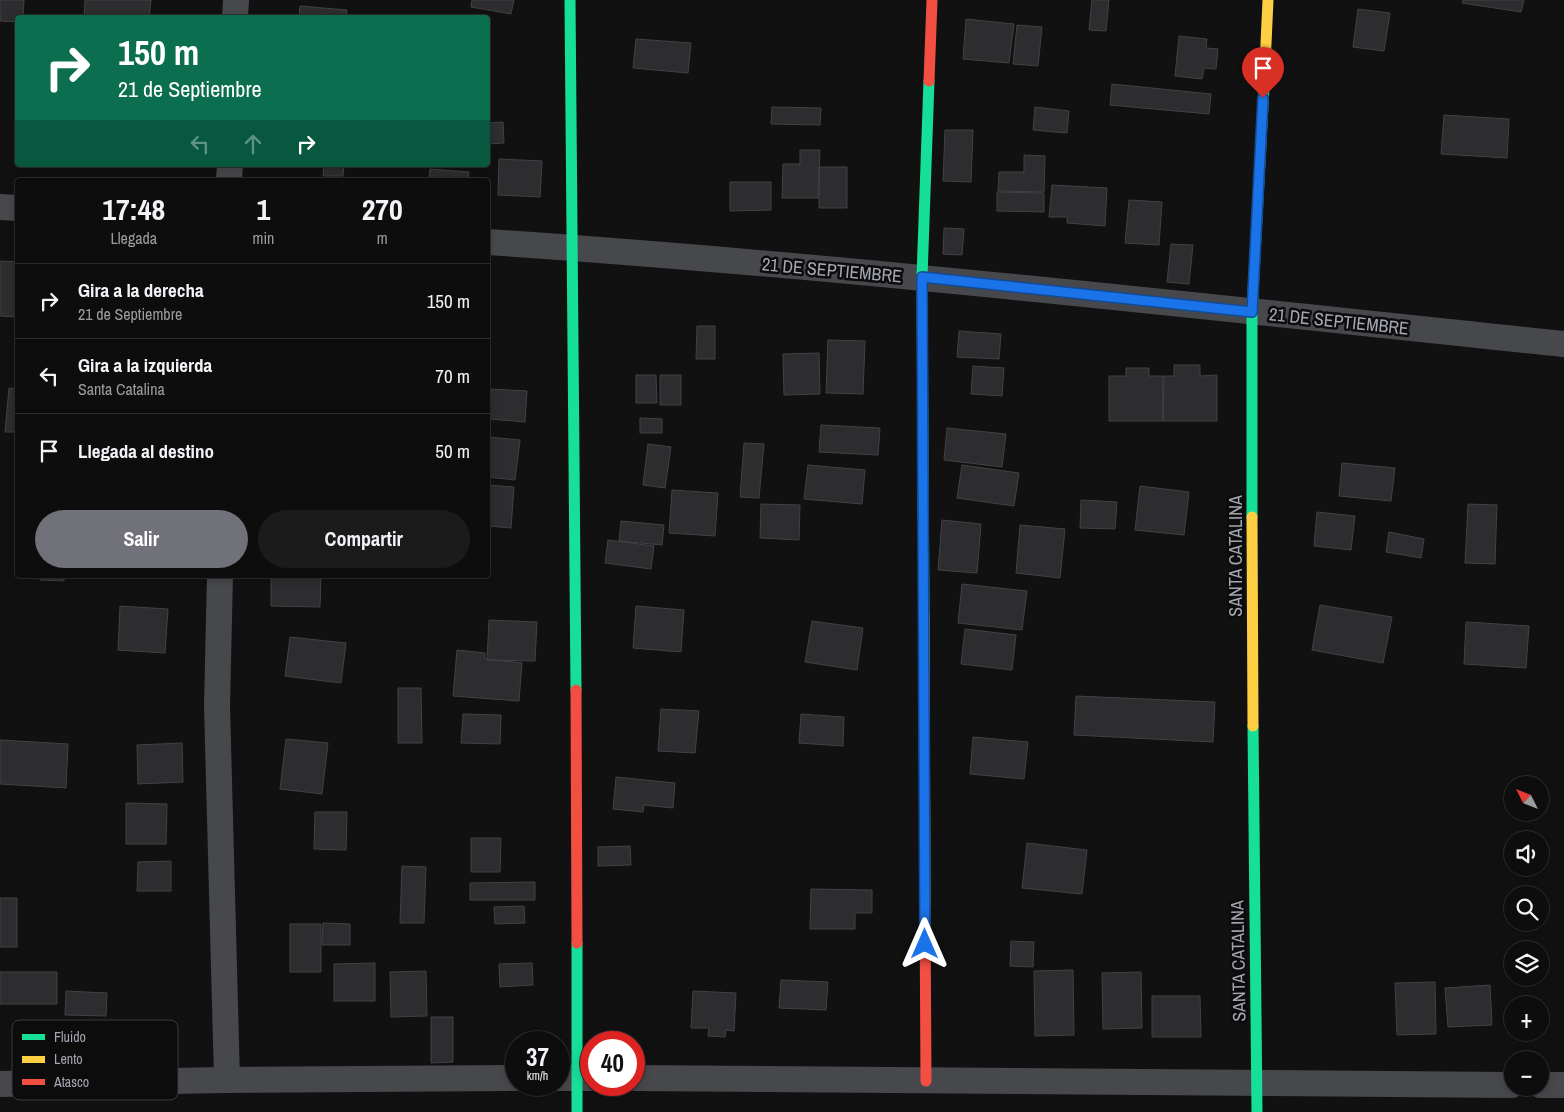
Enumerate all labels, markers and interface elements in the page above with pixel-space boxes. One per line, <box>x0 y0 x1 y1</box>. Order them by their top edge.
text: 150 m <box>118 29 199 76</box>
icon: right <box>35 35 100 100</box>
pin <box>1242 47 1284 98</box>
icon: arrive <box>1249 54 1277 82</box>
text: 21 de Septiembre <box>118 74 261 104</box>
icon: left <box>186 130 214 158</box>
icon: ahead <box>239 130 267 158</box>
icon: right <box>292 130 320 158</box>
text: 17:48 <box>102 189 165 229</box>
text: 1 <box>257 189 270 229</box>
text: 270 <box>362 189 403 229</box>
text: Llegada <box>110 227 157 249</box>
text: min <box>252 227 274 249</box>
text: m <box>377 227 388 249</box>
street label: 21 DE SEPTIEMBRE <box>761 251 903 289</box>
text: Gira a la derecha <box>78 277 204 303</box>
icon: right <box>35 287 63 315</box>
text: 150 m <box>427 288 470 314</box>
street label: 21 DE SEPTIEMBRE <box>1268 301 1410 341</box>
text: 21 de Septiembre <box>78 303 182 325</box>
text: Gira a la izquierda <box>78 352 212 378</box>
icon: left <box>35 362 63 390</box>
text: 70 m <box>435 363 470 389</box>
text: Santa Catalina <box>78 378 165 400</box>
icon: arrive <box>35 437 63 465</box>
text: Llegada al destino <box>78 438 214 464</box>
text: 50 m <box>435 438 470 464</box>
street label: SANTA CATALINA <box>1223 495 1248 617</box>
button: Salir <box>35 510 248 568</box>
button: Compartir <box>258 510 470 568</box>
north arrow <box>1504 776 1549 821</box>
map controls <box>1504 776 1549 1096</box>
button: sound <box>1504 831 1549 876</box>
button: search <box>1504 886 1549 931</box>
street label: SANTA CATALINA <box>1224 900 1252 1022</box>
position arrow <box>898 917 950 969</box>
button: layers <box>1504 941 1549 986</box>
button: + <box>1504 996 1549 1041</box>
legend <box>12 1020 178 1100</box>
text: Fluido <box>54 1028 86 1046</box>
speed limit sign: 40 <box>580 1031 645 1096</box>
text: 37 <box>526 1040 549 1074</box>
text: Lento <box>54 1050 83 1068</box>
button: − <box>1504 1051 1549 1096</box>
text: km/h <box>527 1068 548 1084</box>
text: Atasco <box>53 1073 89 1091</box>

